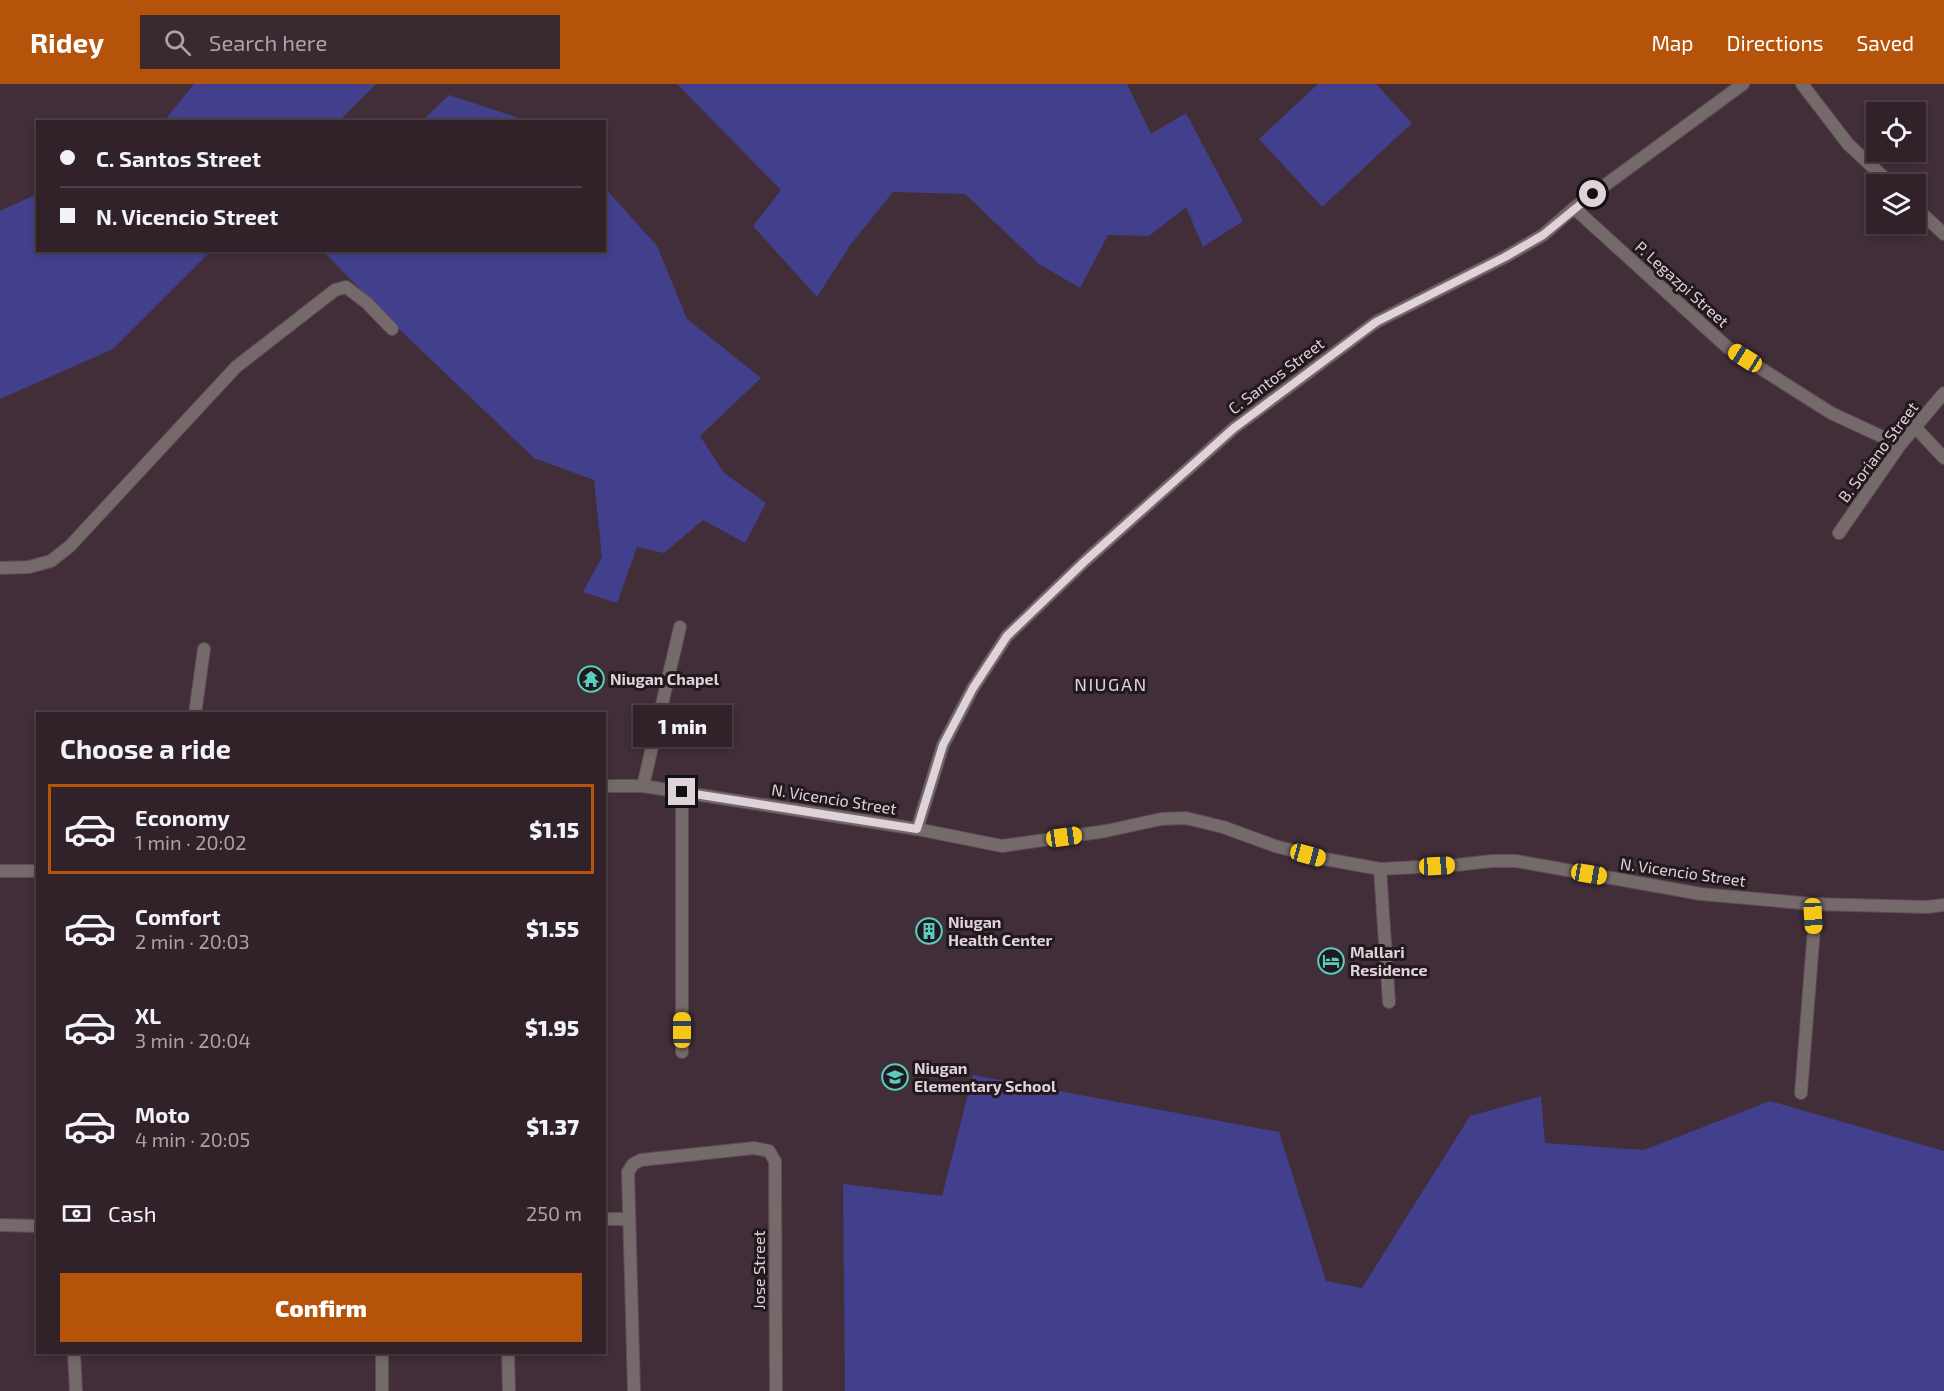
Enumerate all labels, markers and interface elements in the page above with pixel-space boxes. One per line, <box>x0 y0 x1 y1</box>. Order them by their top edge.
search box <box>140 15 560 69</box>
text: Ridey <box>30 25 104 59</box>
icon: search <box>161 26 194 59</box>
text: Search here <box>209 29 327 55</box>
text: Map <box>1651 30 1694 55</box>
text: Directions <box>1727 30 1823 55</box>
text: Saved <box>1856 30 1914 55</box>
map controls <box>1866 102 1926 234</box>
button: locate <box>1866 102 1926 162</box>
text: C. Santos Street <box>96 145 261 171</box>
button: layers <box>1866 174 1926 234</box>
route start <box>1579 180 1606 207</box>
text: N. Vicencio Street <box>96 203 278 229</box>
street label: P. Legazpi Street <box>1632 237 1733 331</box>
street label: C. Santos Street <box>1224 333 1327 418</box>
car <box>1725 341 1765 375</box>
street label: B. Soriano Street <box>1834 398 1922 506</box>
temple icon: Niugan Chapel <box>576 664 606 694</box>
place label: Niugan Chapel <box>610 669 720 688</box>
district label: NIUGAN <box>1074 673 1148 695</box>
callout: 1 min <box>632 705 732 747</box>
text: 1 min <box>658 714 707 738</box>
text: Choose a ride <box>60 732 231 764</box>
route end <box>668 778 695 805</box>
street label: N. Vicencio Street <box>770 779 898 818</box>
icon: car <box>63 802 117 856</box>
text: Economy <box>135 804 230 830</box>
text: $1.15 <box>529 816 579 842</box>
car <box>1045 826 1083 848</box>
text: 1 min · 20:02 <box>135 830 246 854</box>
car <box>1288 842 1328 868</box>
street label: N. Vicencio Street <box>1619 853 1747 890</box>
car <box>1419 856 1455 876</box>
car <box>1570 862 1608 886</box>
car <box>1803 898 1823 934</box>
icon: car <box>63 901 117 955</box>
text: Comfort <box>135 903 220 929</box>
place label: Niugan Health Center <box>948 912 1053 949</box>
text: $1.55 <box>526 915 579 941</box>
building icon: Niugan Health Center <box>914 916 944 946</box>
text: 2 min · 20:03 <box>135 929 250 953</box>
place label: Mallari Residence <box>1350 942 1427 979</box>
hotel icon: Mallari Residence <box>1316 946 1346 976</box>
icon: car <box>63 1000 117 1054</box>
text: XL <box>135 1002 161 1028</box>
car <box>673 1012 691 1048</box>
text: $1.95 <box>525 1014 579 1040</box>
text: 3 min · 20:04 <box>135 1028 251 1052</box>
place label: Niugan Elementary School <box>914 1058 1057 1096</box>
school or university icon: Niugan Elementary School <box>880 1062 910 1092</box>
icon: car <box>63 1099 117 1153</box>
text: Moto <box>135 1101 190 1127</box>
text: $1.37 <box>526 1113 579 1139</box>
text: 4 min · 20:05 <box>135 1127 250 1151</box>
icon: cash <box>60 1197 93 1230</box>
text: Cash <box>108 1200 157 1226</box>
text: 250 m <box>526 1201 582 1225</box>
street label: Jose Street <box>749 1230 768 1310</box>
button: Confirm <box>60 1273 582 1342</box>

